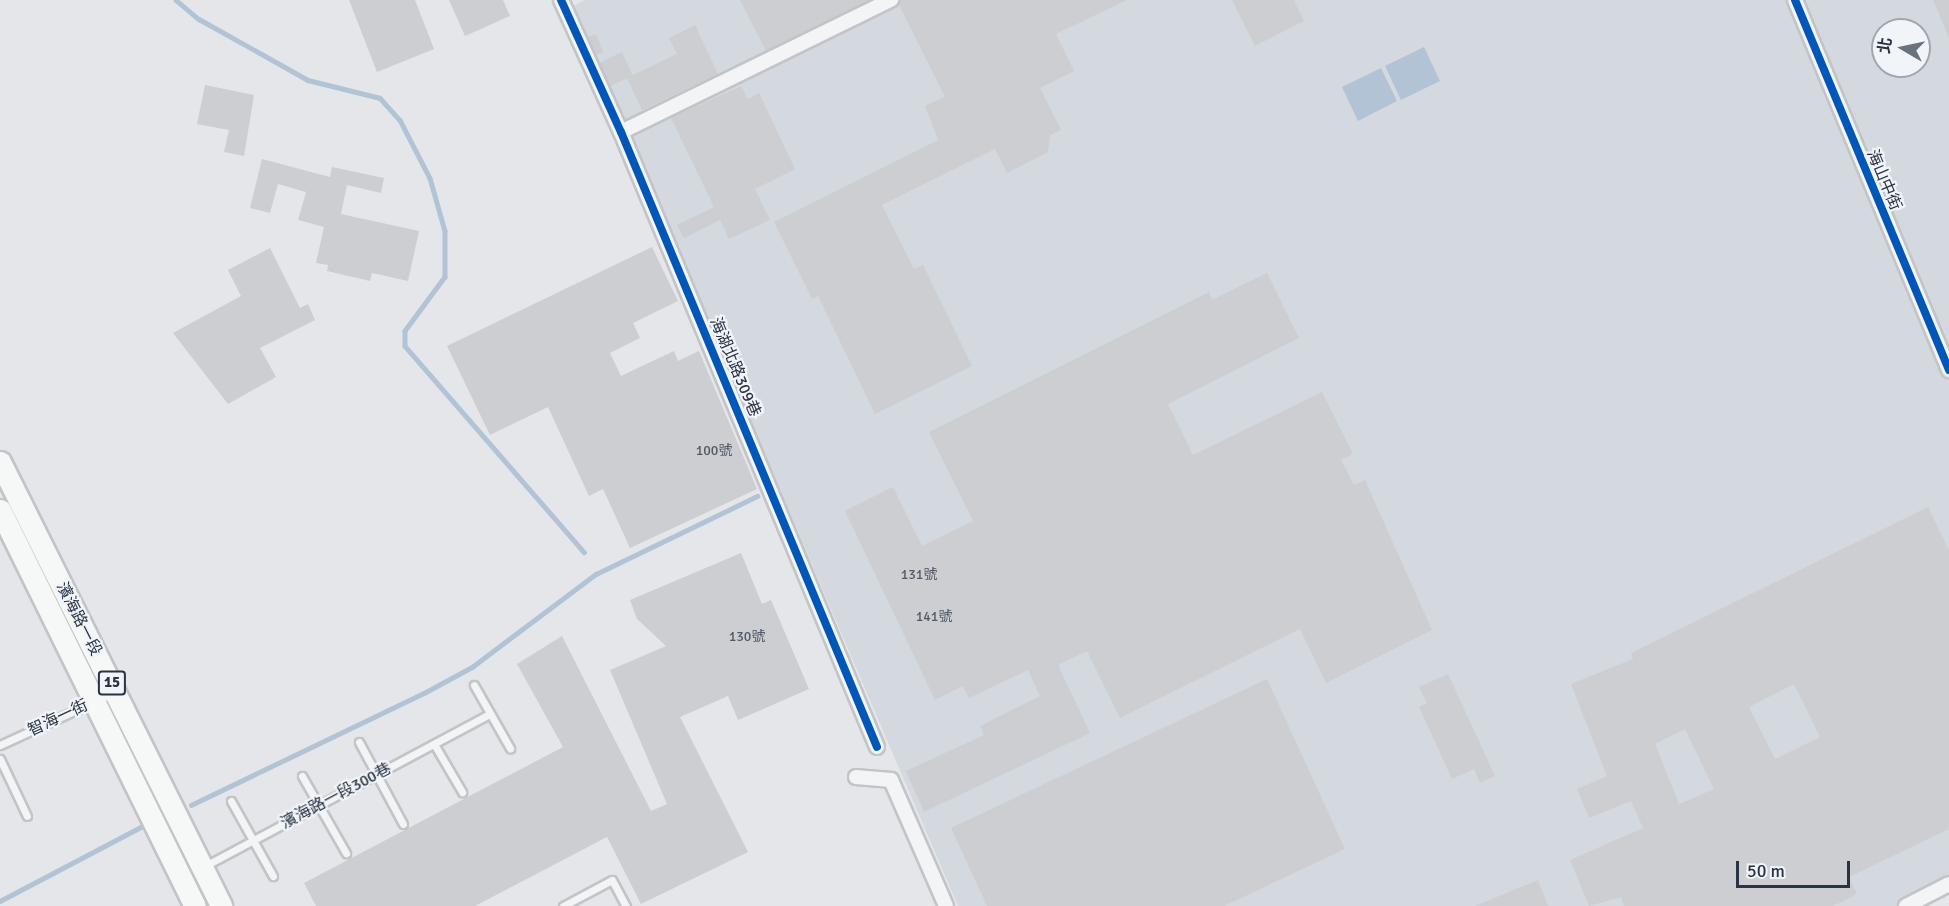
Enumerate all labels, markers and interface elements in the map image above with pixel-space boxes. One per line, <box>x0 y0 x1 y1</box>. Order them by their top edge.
north arrow <box>1871 18 1931 78</box>
text: 北 <box>1874 36 1896 55</box>
street label: 海山中街 <box>1863 147 1905 213</box>
street label: 海湖北路309巷 <box>705 314 765 420</box>
house number: 100號 <box>696 443 732 459</box>
house number: 131號 <box>901 567 937 583</box>
street label: 濱海路一段 <box>52 579 106 659</box>
house number: 141號 <box>916 609 952 625</box>
house number: 130號 <box>729 629 765 645</box>
road number: 15 <box>97 671 127 695</box>
street label: 智海一街 <box>25 696 91 740</box>
street label: 濱海路一段300巷 <box>278 759 394 833</box>
scale bar <box>1739 849 1853 887</box>
text: 50 m <box>1747 860 1785 882</box>

